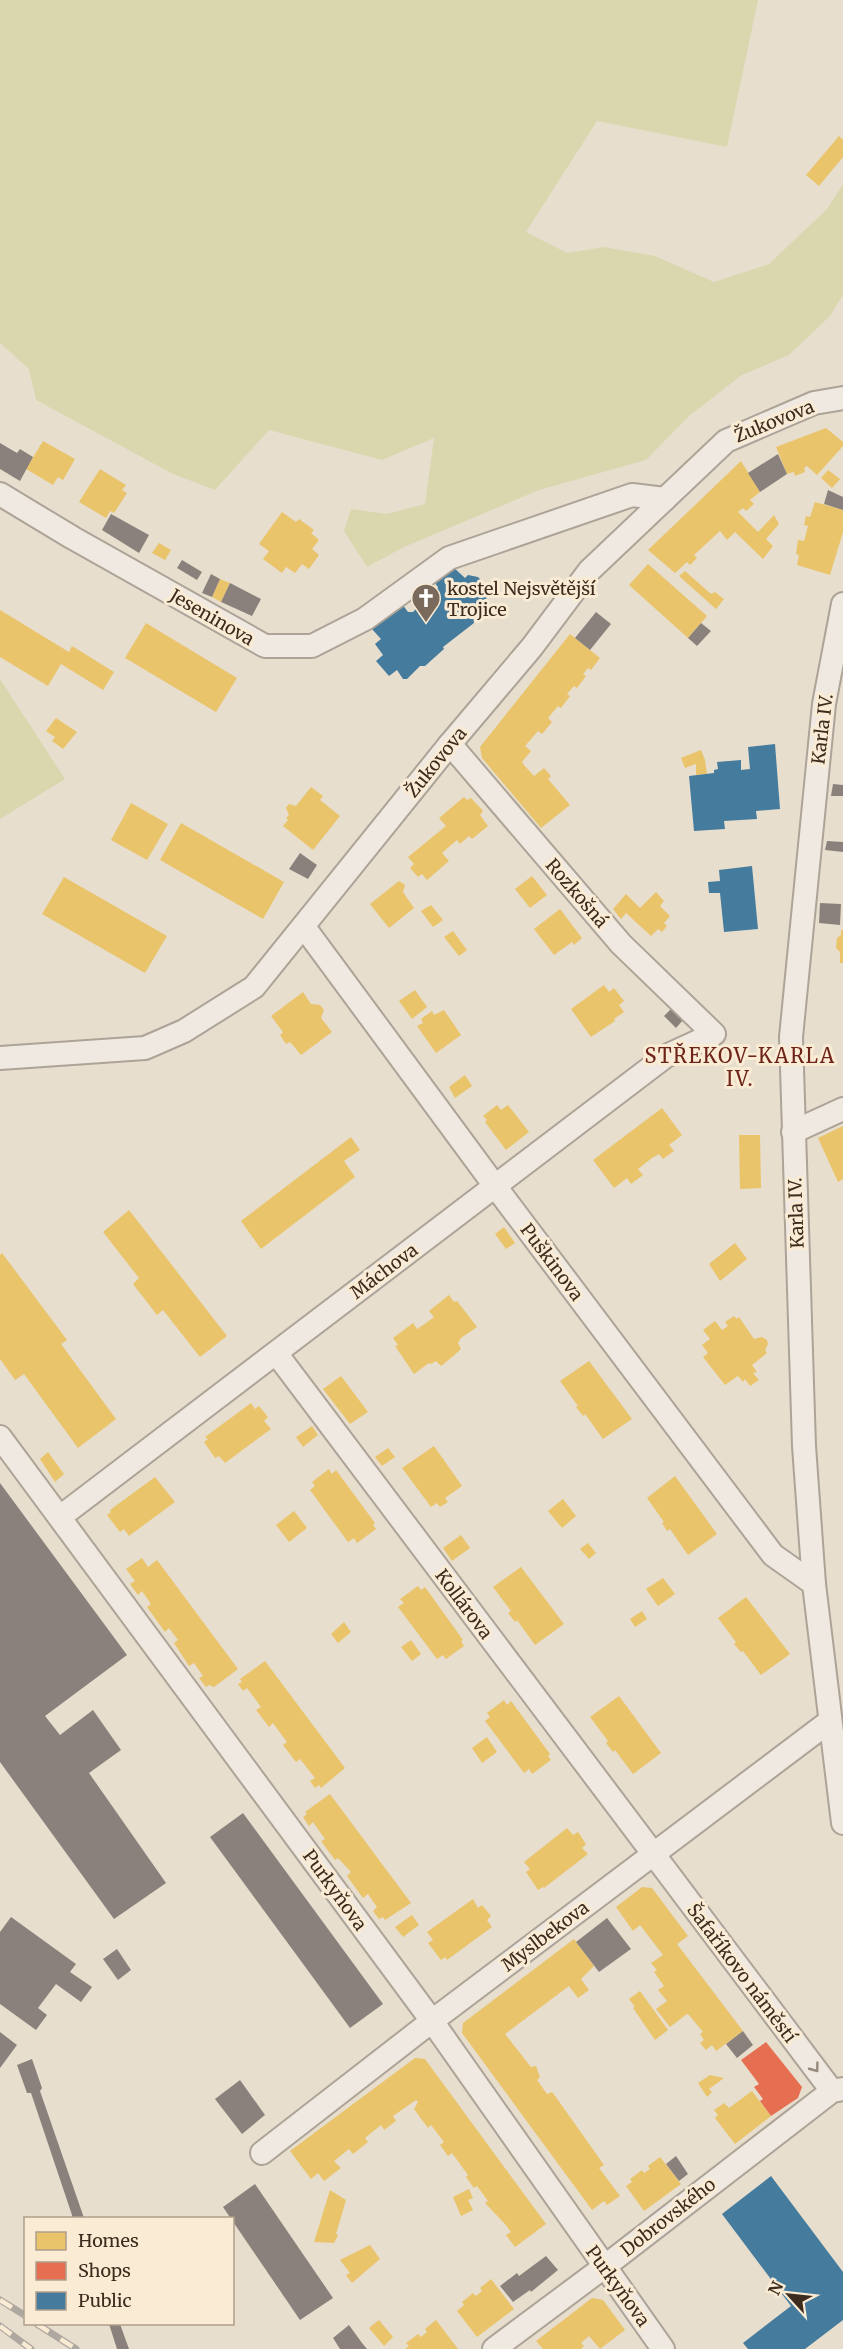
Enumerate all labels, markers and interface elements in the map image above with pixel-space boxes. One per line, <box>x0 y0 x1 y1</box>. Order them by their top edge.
street label: Žukovova <box>731 394 818 447</box>
place label: kostel Nejsvětější Trojice <box>447 577 597 621</box>
church icon: kostel Nejsvětější Trojice <box>410 582 442 624</box>
street label: Jeseninova <box>165 583 259 651</box>
street label: Karla IV. <box>806 692 838 766</box>
street label: Žukovova <box>401 722 472 802</box>
street label: Rozkošná <box>541 854 614 933</box>
district label: STŘEKOV-KARLA IV. <box>644 1042 836 1091</box>
street label: Karla IV. <box>783 1177 809 1249</box>
street label: Puškinova <box>515 1219 589 1306</box>
street label: Máchova <box>346 1238 423 1304</box>
street label: Kollárova <box>430 1565 498 1644</box>
street label: Purkyňova <box>298 1845 372 1935</box>
street label: Myslbekova <box>497 1896 593 1976</box>
street label: Šafaříkovo náměstí <box>682 1899 802 2048</box>
one-way arrow <box>808 2062 819 2073</box>
street label: Dobrovského <box>616 2173 720 2261</box>
legend <box>24 2217 234 2325</box>
text: Homes <box>78 2229 139 2252</box>
street label: Purkyňova <box>581 2241 655 2331</box>
text: Shops <box>78 2259 131 2282</box>
north arrow <box>759 2265 819 2325</box>
text: N <box>764 2278 788 2298</box>
text: Public <box>78 2289 132 2312</box>

